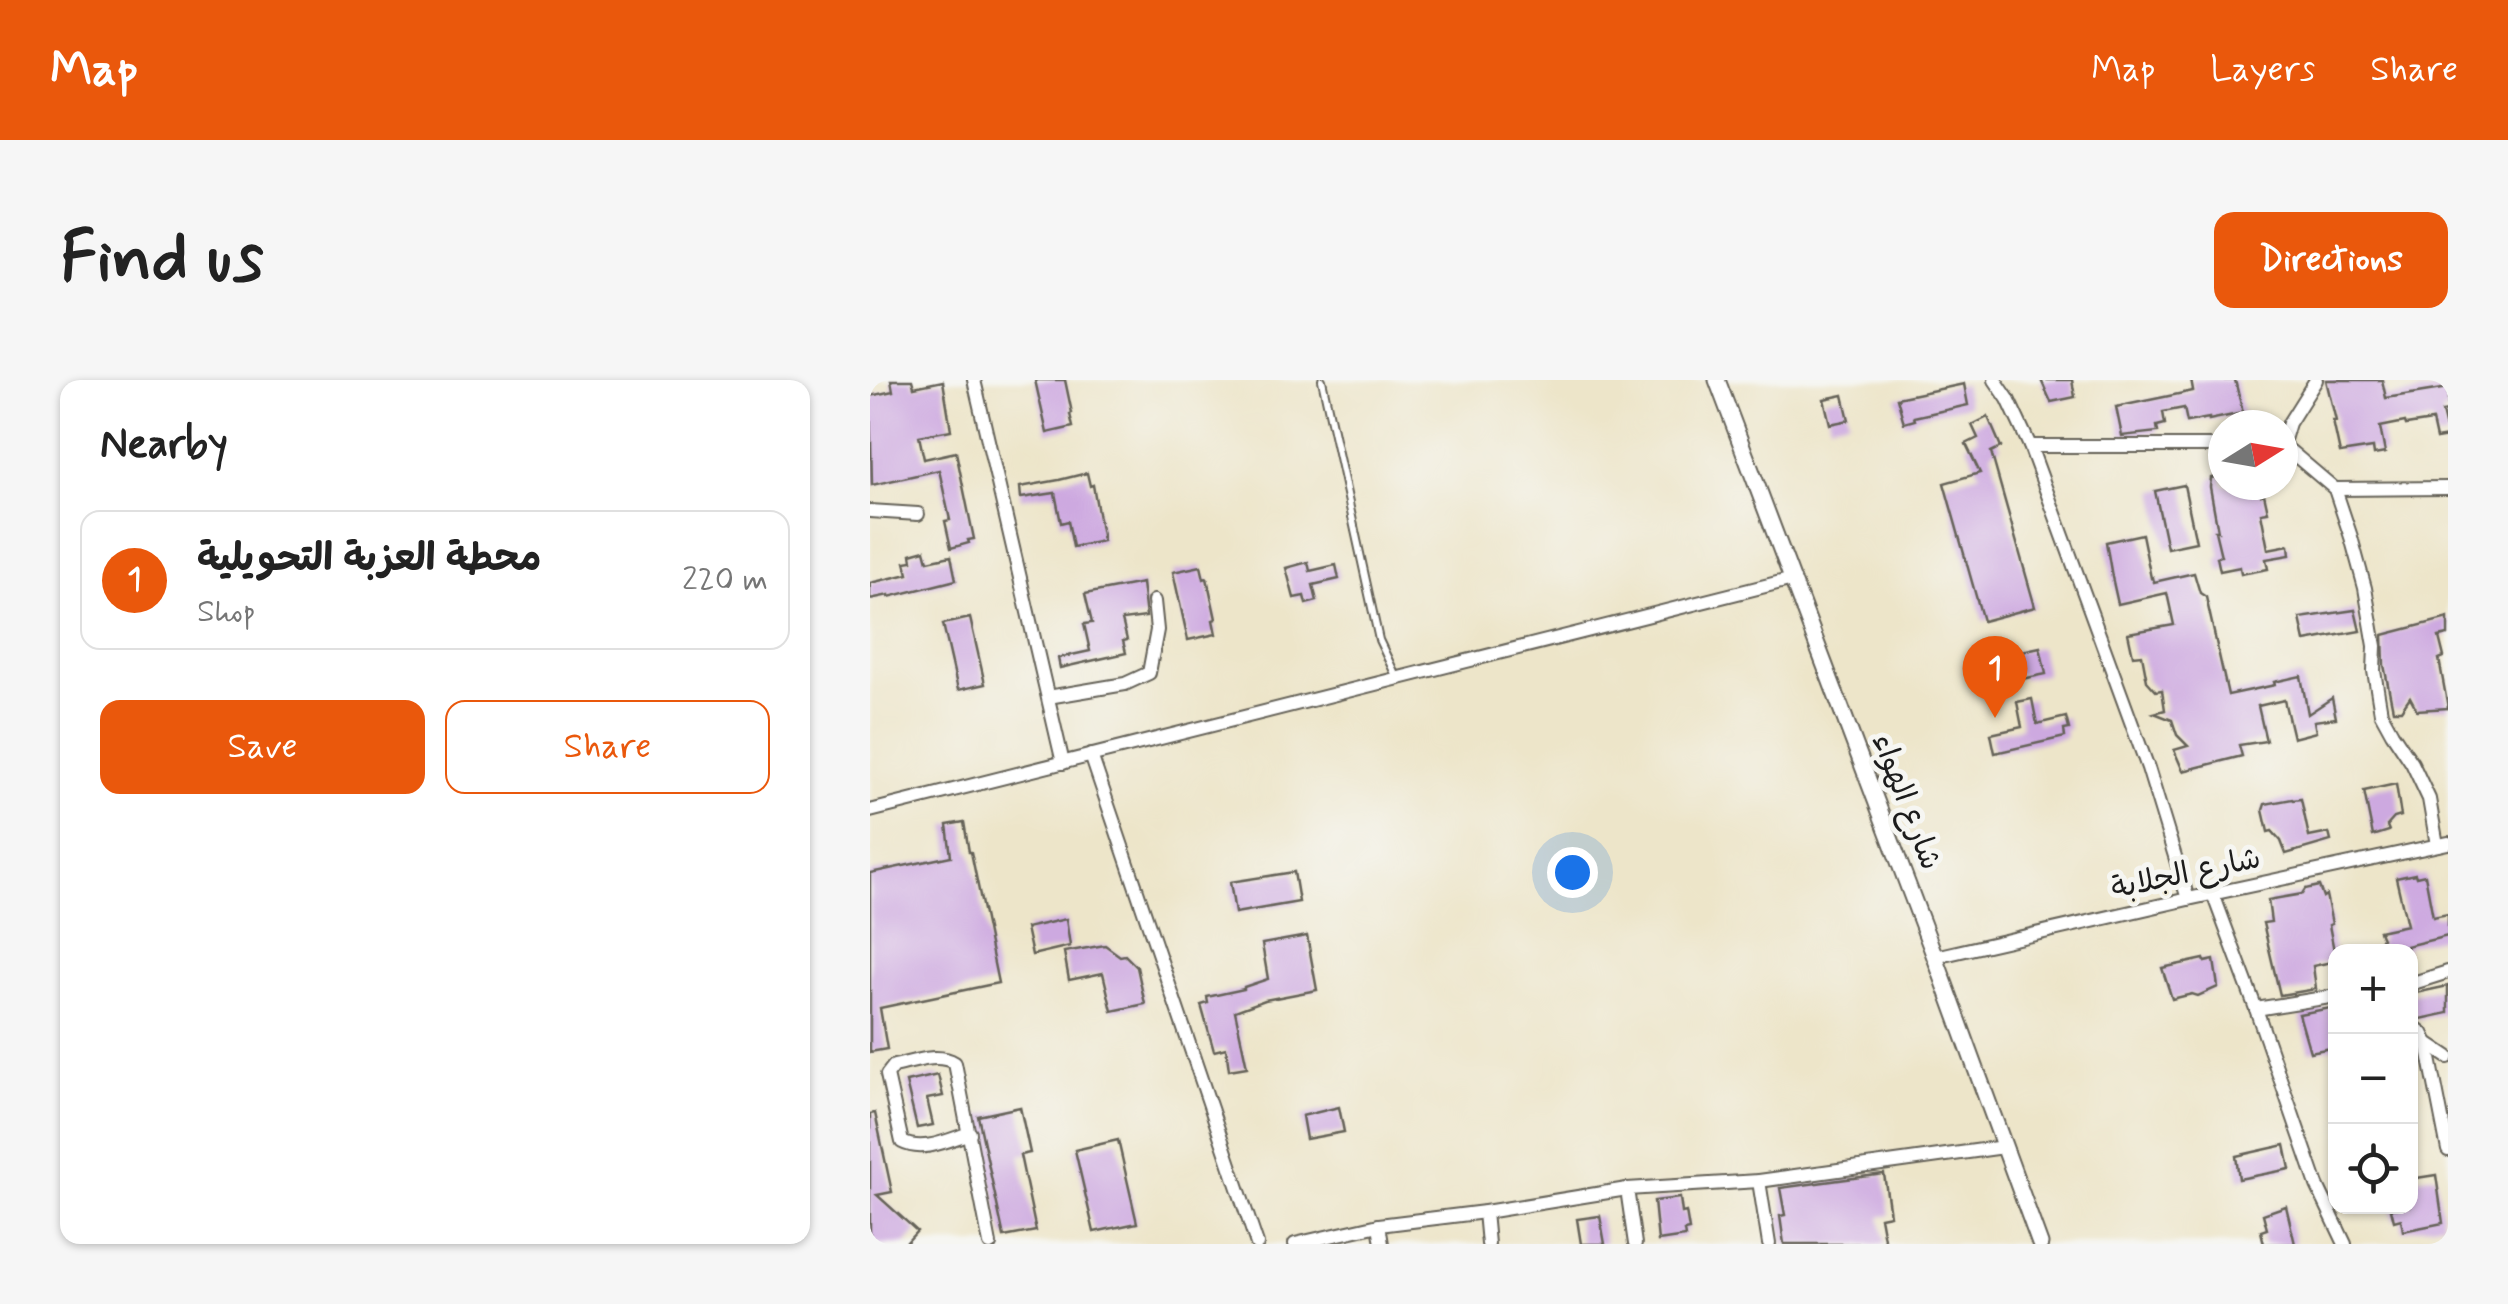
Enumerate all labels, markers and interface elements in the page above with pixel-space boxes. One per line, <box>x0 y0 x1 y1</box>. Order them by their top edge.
text: Map <box>50 39 138 102</box>
text: Map <box>2091 47 2155 93</box>
text: Layers <box>2210 47 2315 93</box>
text: Share <box>2370 47 2458 93</box>
button: Directions <box>2214 212 2448 308</box>
text: Find us <box>60 214 264 306</box>
north arrow <box>2208 410 2298 500</box>
text: Nearby <box>100 418 228 473</box>
text: محطة العزبة التحويلية <box>197 535 541 584</box>
text: 1 <box>127 559 142 601</box>
text: 220 m <box>682 559 768 601</box>
text: Shop <box>197 591 256 633</box>
pin: 1 <box>1962 635 2028 718</box>
button: Save <box>100 700 425 794</box>
button: Share <box>445 700 770 794</box>
street label: شارع الهواء <box>1862 728 1950 876</box>
street label: شارع الجلابة <box>2108 839 2264 909</box>
your location <box>1547 847 1598 898</box>
map controls <box>2328 944 2418 1214</box>
button: + <box>2328 944 2418 1034</box>
button: − <box>2328 1034 2418 1124</box>
button: locate <box>2328 1124 2418 1214</box>

